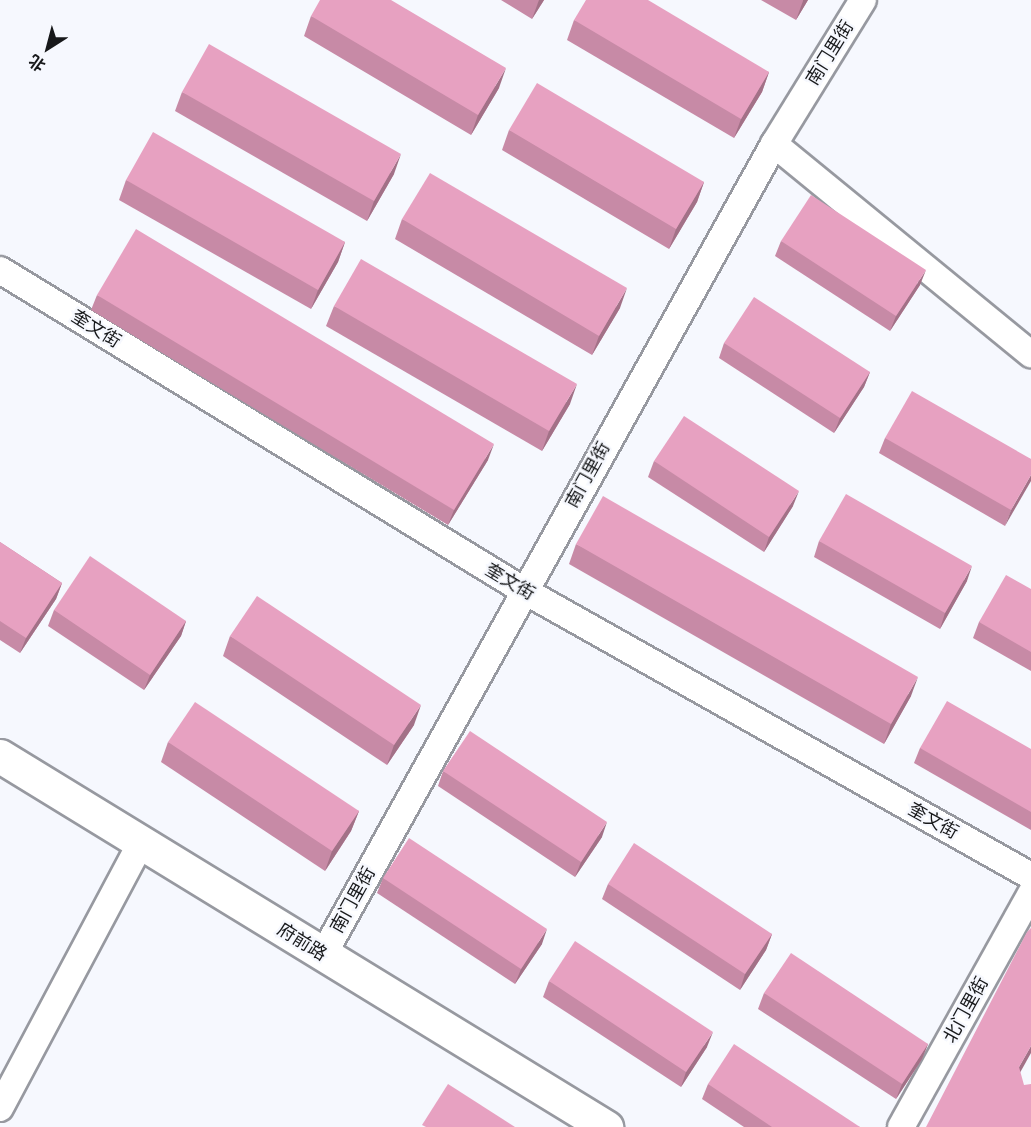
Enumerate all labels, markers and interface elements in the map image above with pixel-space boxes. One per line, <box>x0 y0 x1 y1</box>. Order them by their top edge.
street label: 南门里街 <box>802 17 858 89</box>
north arrow <box>18 18 78 78</box>
text: 北 <box>25 50 50 75</box>
street label: 奎文街 <box>67 306 125 352</box>
street label: 南门里街 <box>561 438 615 512</box>
street label: 奎文街 <box>481 559 539 605</box>
street label: 奎文街 <box>904 798 962 844</box>
street label: 南门里街 <box>326 863 380 937</box>
street label: 府前路 <box>273 919 331 965</box>
street label: 北门里街 <box>939 973 993 1047</box>

